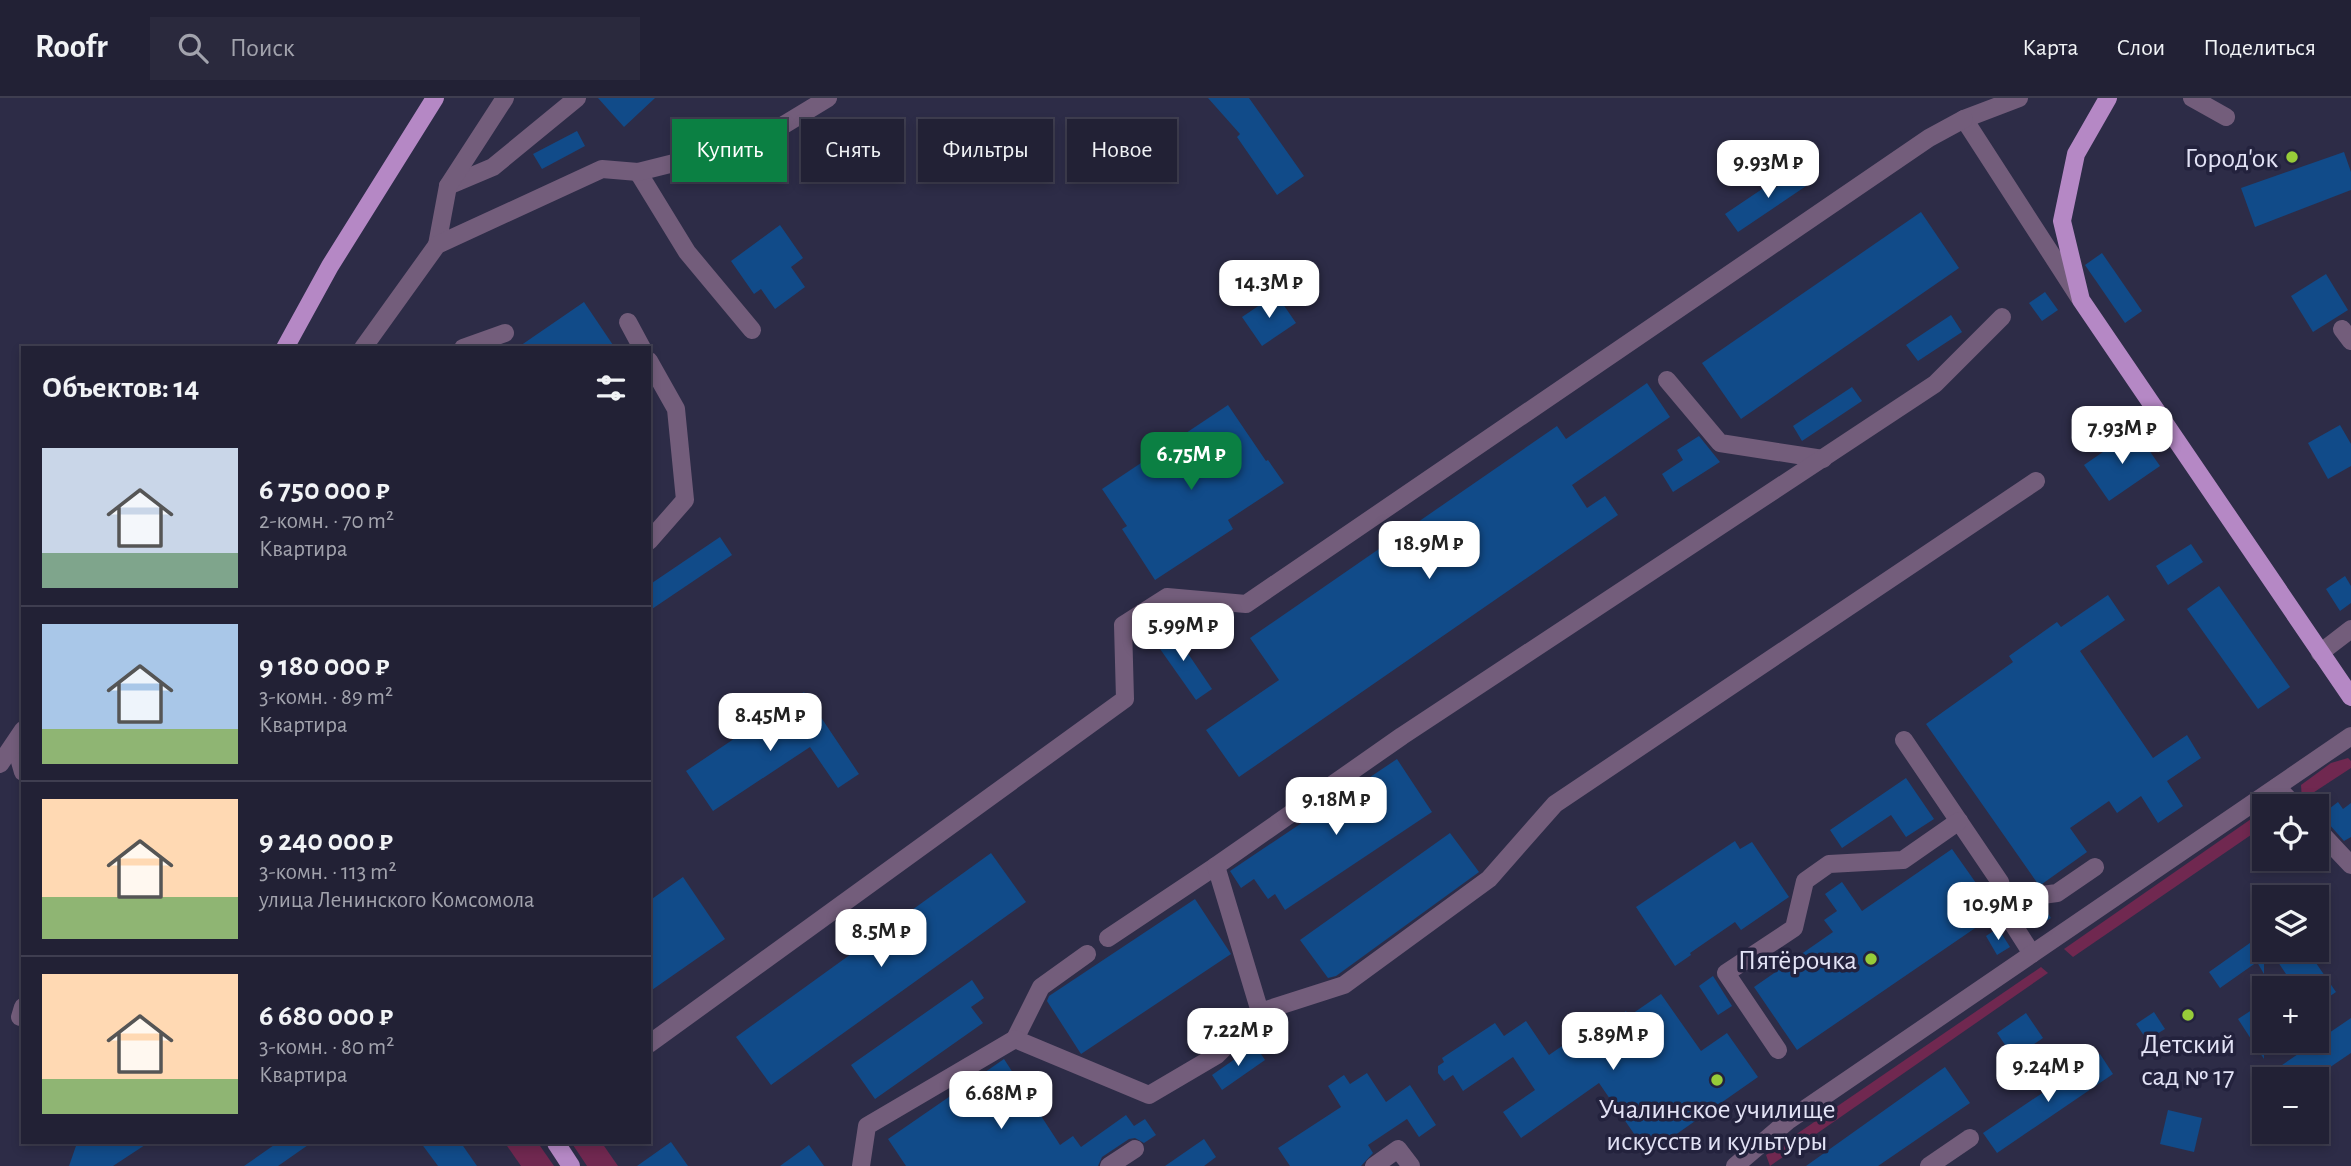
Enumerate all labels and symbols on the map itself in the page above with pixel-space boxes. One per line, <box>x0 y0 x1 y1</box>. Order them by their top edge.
pin: 9.93M ₽ <box>1703 140 1833 200</box>
place label: Город'ок <box>2184 145 2278 173</box>
marker: Город'ок <box>2284 149 2300 165</box>
pin: 14.3M ₽ <box>1204 260 1334 320</box>
pin: 7.93M ₽ <box>2057 406 2187 466</box>
pin: 6.75M ₽ <box>1126 432 1256 492</box>
pin: 18.9M ₽ <box>1364 522 1494 581</box>
pin: 5.99M ₽ <box>1118 603 1248 663</box>
pin: 8.45M ₽ <box>705 694 835 753</box>
pin: 9.18M ₽ <box>1271 778 1401 837</box>
pin: 10.9M ₽ <box>1933 882 2063 942</box>
pin: 8.5M ₽ <box>824 910 938 969</box>
place label: Пятёрочка <box>1738 947 1857 975</box>
marker: Пятёрочка <box>1863 951 1879 967</box>
marker: Детский сад № 17 <box>2180 1007 2196 1023</box>
pin: 7.22M ₽ <box>1173 1009 1303 1068</box>
pin: 5.89M ₽ <box>1548 1012 1678 1072</box>
place label: Детский сад № 17 <box>2141 1031 2235 1091</box>
pin: 9.24M ₽ <box>1983 1044 2113 1104</box>
pin: 6.68M ₽ <box>936 1072 1066 1131</box>
marker: Учалинское училище искусств и культуры <box>1709 1072 1725 1088</box>
place label: Учалинское училище искусств и культуры <box>1598 1096 1836 1156</box>

